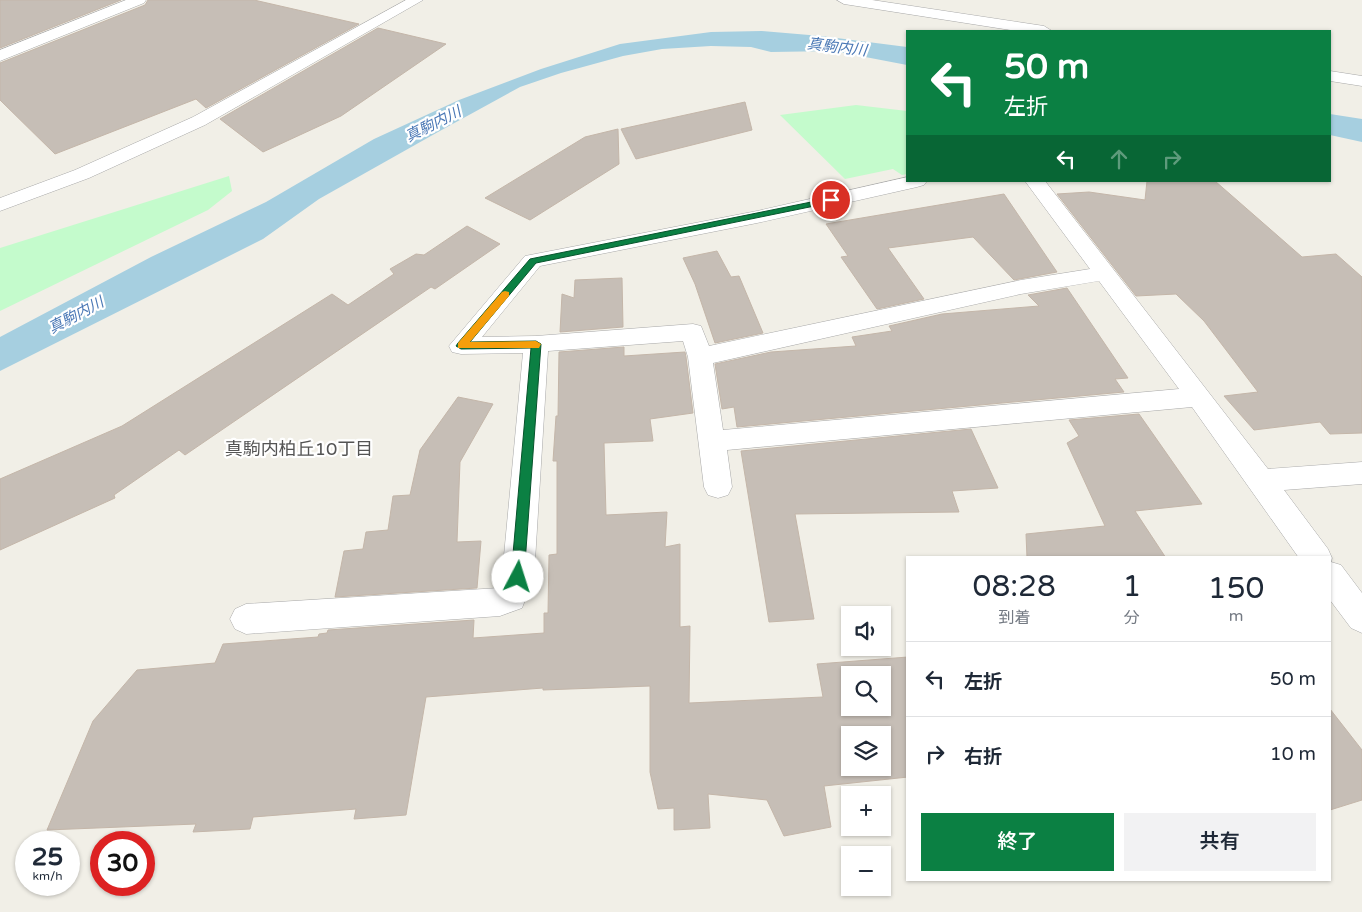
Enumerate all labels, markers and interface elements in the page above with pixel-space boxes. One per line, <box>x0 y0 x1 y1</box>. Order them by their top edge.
water label: 真駒内川 <box>806 34 870 60</box>
text: 50 m <box>1004 46 1089 88</box>
icon: left <box>921 50 986 115</box>
text: 左折 <box>1004 94 1048 120</box>
water label: 真駒内川 <box>402 101 466 146</box>
icon: left <box>1052 145 1080 173</box>
icon: ahead <box>1105 145 1133 173</box>
icon: right <box>1158 145 1186 173</box>
pin <box>810 179 852 221</box>
icon: arrive <box>817 186 845 214</box>
water label: 真駒内川 <box>45 292 108 337</box>
district label: 真駒内柏丘10丁目 <box>225 438 373 460</box>
position arrow <box>491 550 543 602</box>
text: 08:28 <box>973 568 1056 605</box>
text: 1 <box>1122 568 1141 605</box>
text: 150 <box>1208 570 1264 607</box>
map controls <box>841 606 891 896</box>
button: sound <box>841 606 891 656</box>
text: m <box>1229 606 1243 626</box>
text: 到着 <box>998 608 1030 628</box>
text: 分 <box>1124 608 1140 628</box>
icon: left <box>921 665 949 693</box>
button: search <box>841 666 891 716</box>
text: 50 m <box>1270 668 1316 690</box>
text: 左折 <box>964 671 1002 693</box>
button: layers <box>841 726 891 776</box>
icon: right <box>921 740 949 768</box>
text: 10 m <box>1270 743 1316 765</box>
text: 右折 <box>964 746 1002 768</box>
button: + <box>841 786 891 836</box>
button: 終了 <box>921 813 1114 871</box>
button: 共有 <box>1124 813 1316 871</box>
speed limit sign: 30 <box>90 831 155 896</box>
text: 25 <box>32 842 63 872</box>
button: − <box>841 846 891 896</box>
text: km/h <box>32 869 63 883</box>

